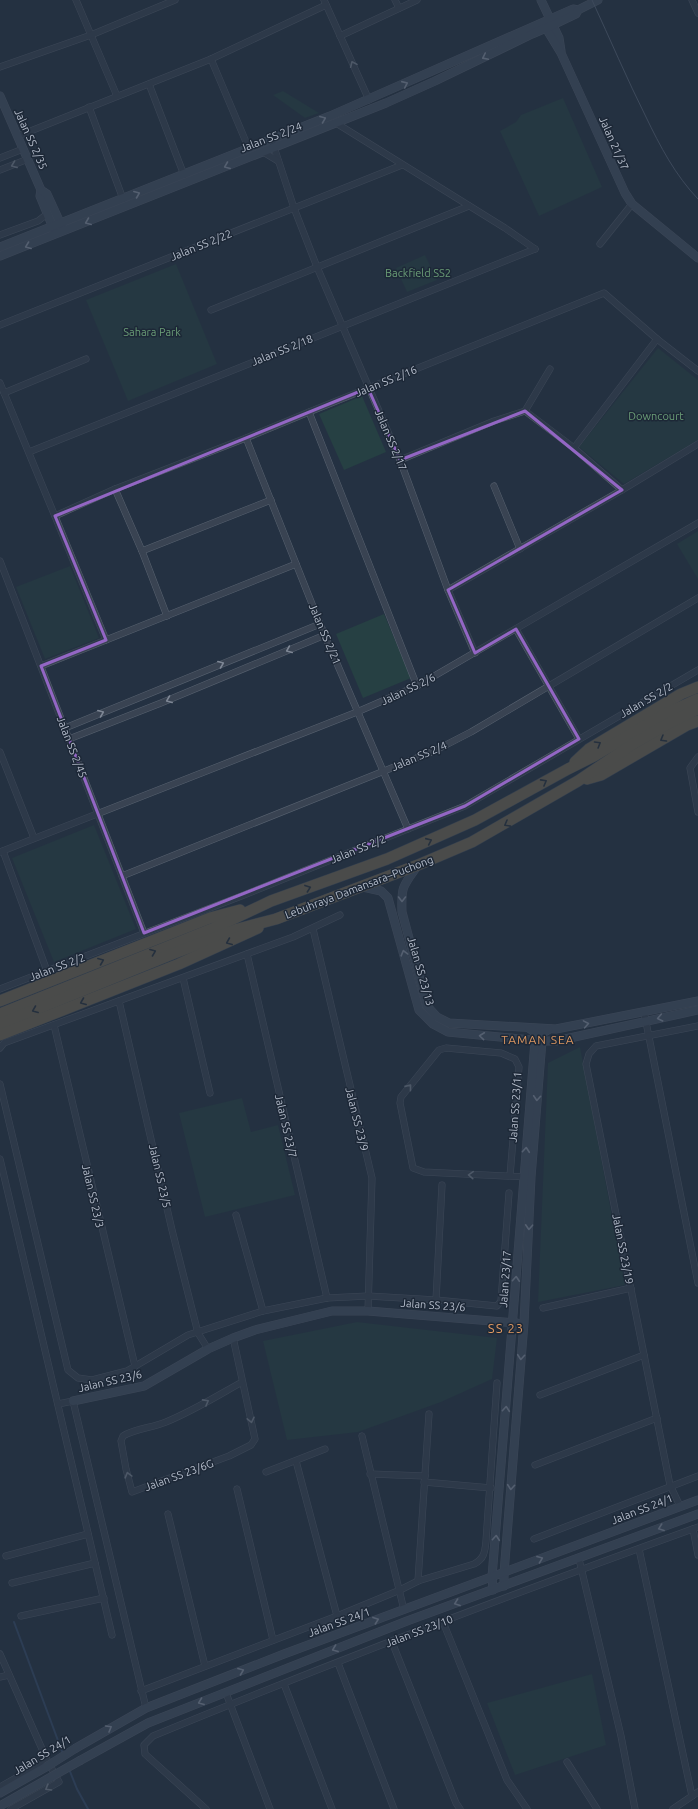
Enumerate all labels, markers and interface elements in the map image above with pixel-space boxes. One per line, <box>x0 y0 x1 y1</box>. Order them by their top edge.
one-way arrow <box>481 52 489 60</box>
one-way arrow <box>350 61 358 69</box>
one-way arrow <box>401 81 408 89</box>
street label: Jalan SS 2/35 <box>12 107 50 171</box>
street label: Jalan 21/37 <box>597 114 631 172</box>
one-way arrow <box>319 116 326 124</box>
street label: Jalan SS 2/24 <box>238 120 304 154</box>
one-way arrow <box>10 160 17 168</box>
one-way arrow <box>223 162 230 170</box>
one-way arrow <box>134 190 141 198</box>
one-way arrow <box>85 217 92 225</box>
street label: Jalan SS 2/22 <box>169 227 233 263</box>
one-way arrow <box>25 241 32 249</box>
park label: Backfield SS2 <box>385 267 451 279</box>
park label: Sahara Park <box>123 326 181 338</box>
street label: Jalan SS 2/18 <box>250 332 314 368</box>
street label: Jalan SS 2/16 <box>354 363 418 399</box>
street label: Jalan SS 2/17 <box>373 408 409 472</box>
park label: Downcourt <box>628 410 684 422</box>
street label: Jalan SS 2/21 <box>307 602 343 666</box>
one-way arrow <box>286 645 294 653</box>
one-way arrow <box>217 661 225 669</box>
street label: Jalan SS 2/6 <box>379 671 437 707</box>
street label: Jalan SS 2/2 <box>617 680 675 720</box>
one-way arrow <box>166 695 173 703</box>
one-way arrow <box>97 710 104 718</box>
street label: Jalan SS 2/45 <box>55 714 89 780</box>
one-way arrow <box>660 734 667 741</box>
street label: Jalan SS 2/4 <box>390 739 448 773</box>
one-way arrow <box>594 741 601 749</box>
one-way arrow <box>540 779 548 786</box>
one-way arrow <box>504 819 511 826</box>
street label: Jalan SS 2/2 <box>328 832 388 866</box>
one-way arrow <box>424 838 432 846</box>
street label: Lebuhraya Damansara–Puchong <box>283 853 435 921</box>
one-way arrow <box>304 884 311 893</box>
one-way arrow <box>398 896 406 902</box>
street label: Jalan SS 23/13 <box>405 935 437 1007</box>
one-way arrow <box>225 938 232 946</box>
one-way arrow <box>150 948 157 956</box>
one-way arrow <box>400 949 409 956</box>
street label: Jalan SS 2/2 <box>27 951 87 983</box>
one-way arrow <box>98 957 105 965</box>
one-way arrow <box>79 998 86 1006</box>
one-way arrow <box>32 1006 39 1014</box>
one-way arrow <box>657 1014 663 1022</box>
one-way arrow <box>583 1020 590 1029</box>
one-way arrow <box>479 1031 485 1040</box>
district label: TAMAN SEA <box>501 1033 575 1046</box>
street label: Jalan SS 23/11 <box>507 1071 523 1143</box>
one-way arrow <box>404 1084 411 1091</box>
street label: Jalan SS 23/9 <box>343 1086 371 1152</box>
street label: Jalan SS 23/7 <box>273 1093 299 1159</box>
one-way arrow <box>533 1095 542 1101</box>
street label: Jalan SS 23/5 <box>147 1143 173 1209</box>
one-way arrow <box>521 1147 530 1153</box>
street label: Jalan SS 23/3 <box>80 1163 106 1229</box>
one-way arrow <box>468 1170 474 1179</box>
street label: Jalan SS 23/19 <box>610 1213 636 1285</box>
one-way arrow <box>524 1224 533 1230</box>
street label: Jalan 23/17 <box>497 1250 513 1308</box>
one-way arrow <box>512 1276 521 1282</box>
street label: Jalan SS 23/6 <box>400 1297 466 1313</box>
district label: SS 23 <box>488 1321 524 1335</box>
one-way arrow <box>517 1354 526 1360</box>
street label: Jalan SS 23/6 <box>77 1368 143 1394</box>
one-way arrow <box>202 1399 209 1407</box>
one-way arrow <box>502 1406 511 1412</box>
one-way arrow <box>246 1417 254 1423</box>
street label: Jalan SS 23/6G <box>143 1457 215 1493</box>
one-way arrow <box>124 1471 133 1478</box>
one-way arrow <box>506 1484 515 1490</box>
street label: Jalan SS 24/1 <box>609 1492 675 1526</box>
one-way arrow <box>658 1523 665 1532</box>
one-way arrow <box>491 1535 500 1542</box>
one-way arrow <box>536 1556 543 1564</box>
one-way arrow <box>453 1599 460 1607</box>
street label: Jalan SS 24/1 <box>306 1605 372 1639</box>
street label: Jalan SS 23/10 <box>384 1613 454 1649</box>
one-way arrow <box>373 1617 380 1625</box>
one-way arrow <box>332 1645 339 1653</box>
one-way arrow <box>237 1668 245 1676</box>
one-way arrow <box>198 1698 205 1706</box>
one-way arrow <box>105 1725 113 1732</box>
street label: Jalan SS 24/1 <box>11 1733 73 1777</box>
one-way arrow <box>45 1783 52 1790</box>

